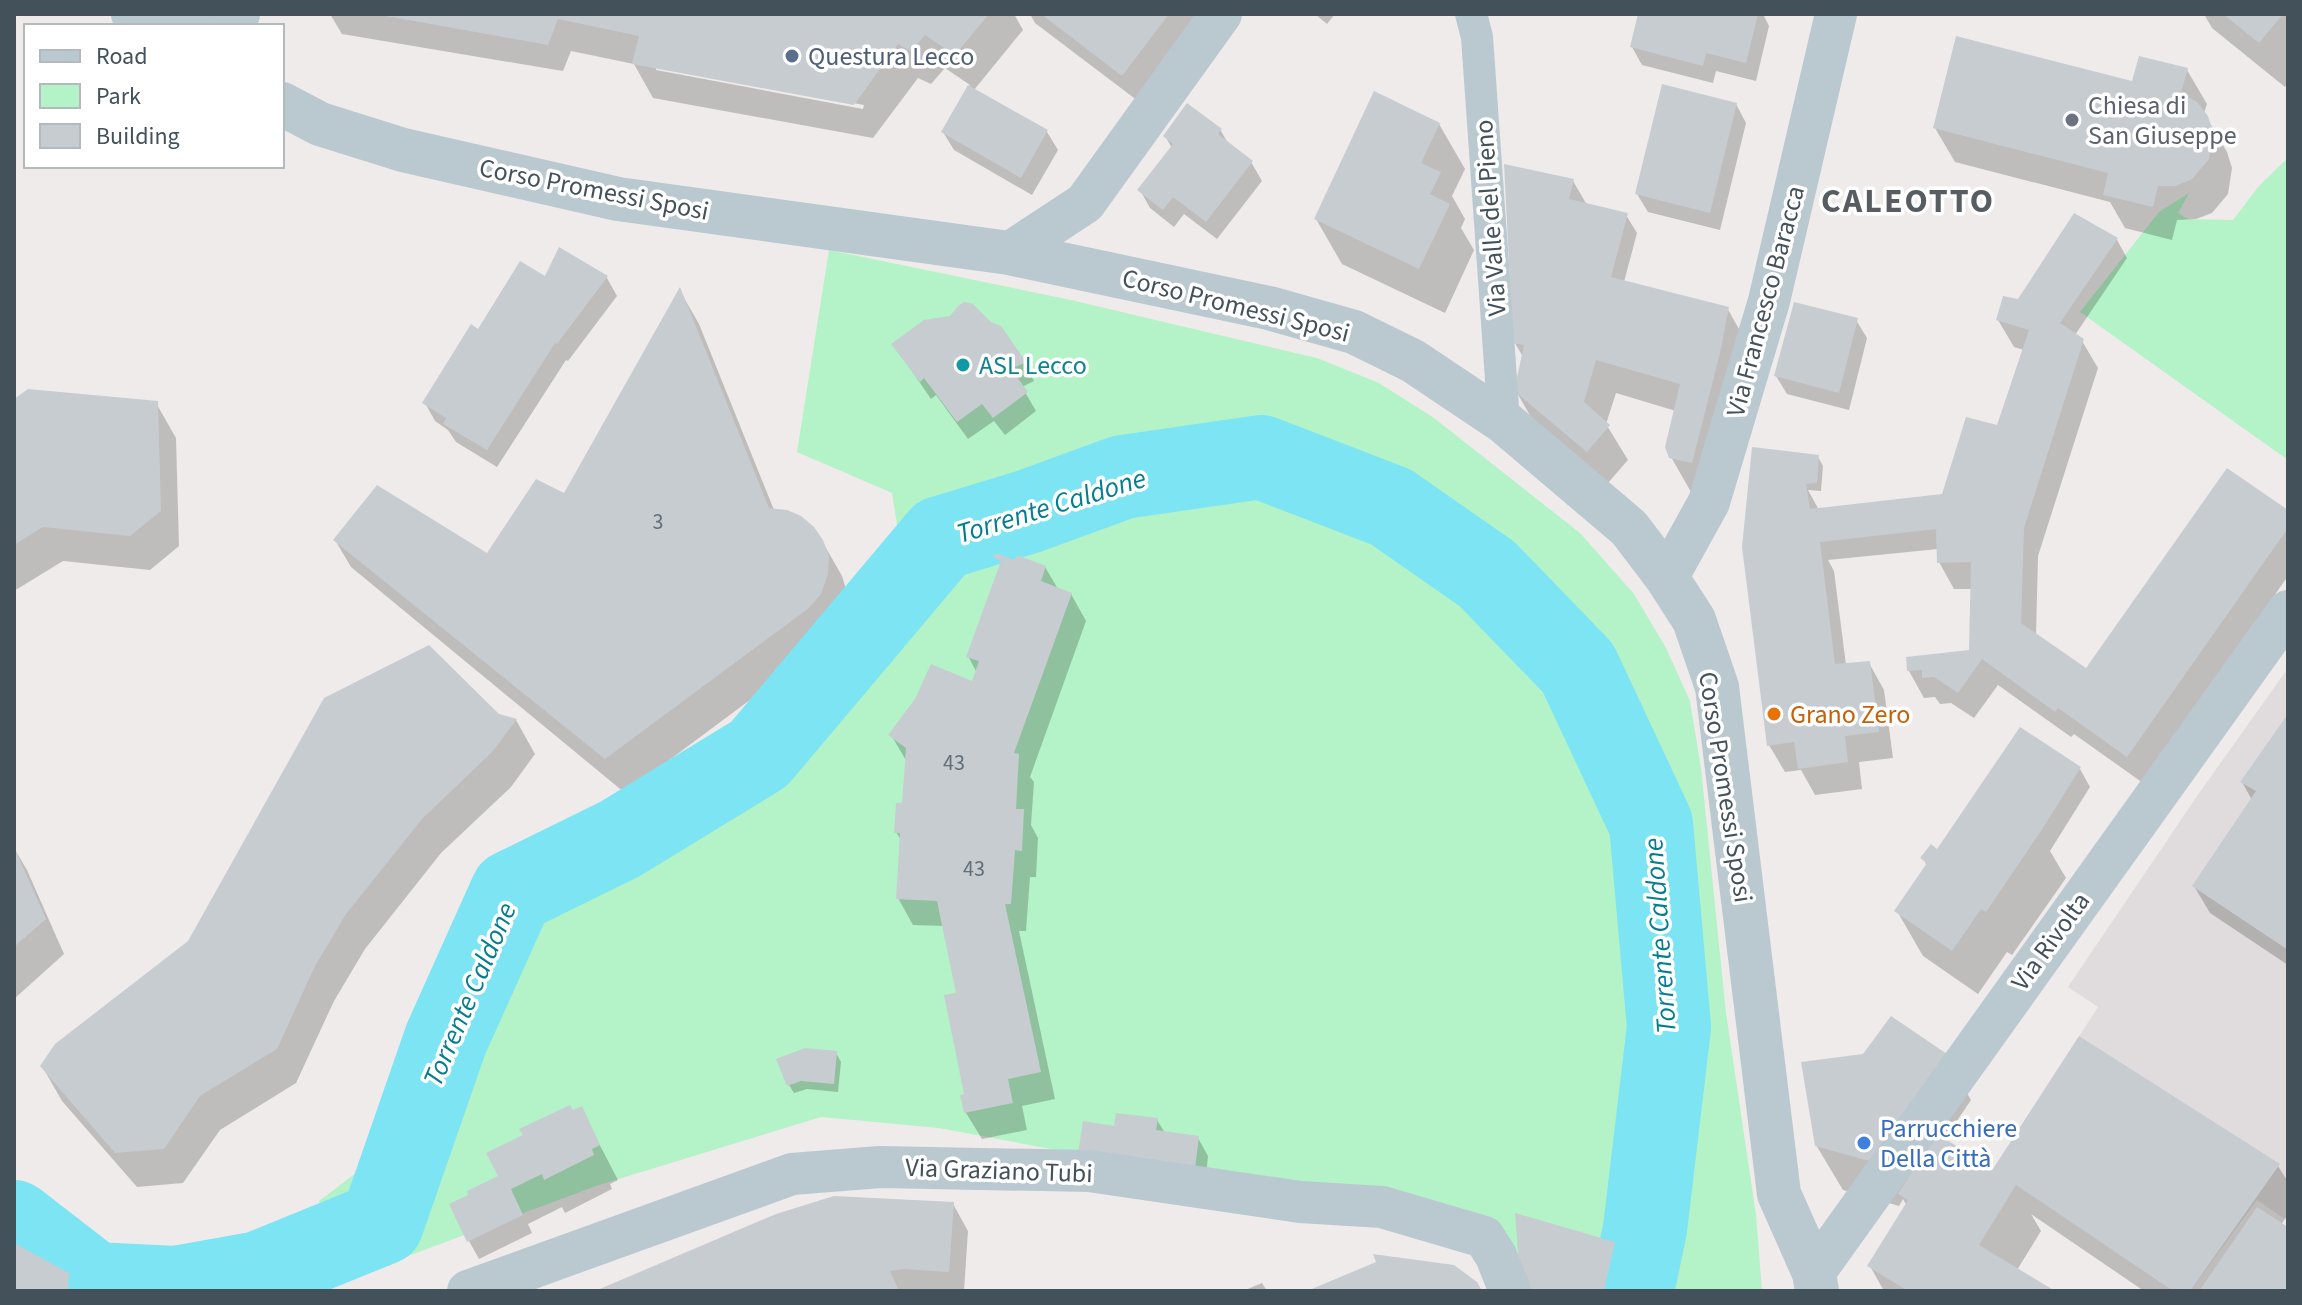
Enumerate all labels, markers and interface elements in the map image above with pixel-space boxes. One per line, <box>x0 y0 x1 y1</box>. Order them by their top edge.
legend <box>24 24 284 168</box>
place label: Questura Lecco <box>808 38 974 75</box>
text: Road <box>96 39 148 74</box>
marker: Questura Lecco <box>783 47 801 65</box>
text: Park <box>96 79 141 114</box>
place label: Chiesa di San Giuseppe <box>2088 87 2237 154</box>
marker: Chiesa di San Giuseppe <box>2063 111 2081 129</box>
street label: Via Valle del Pieno <box>1465 118 1516 317</box>
text: Building <box>96 119 180 154</box>
street label: Corso Promessi Sposi <box>476 149 712 230</box>
district label: CALEOTTO <box>1821 177 1995 226</box>
street label: Via Francesco Baracca <box>1717 182 1814 421</box>
street label: Corso Promessi Sposi <box>1118 259 1353 352</box>
place label: ASL Lecco <box>979 347 1087 384</box>
marker: ASL Lecco <box>954 356 972 374</box>
water label: Torrente Caldone <box>952 458 1151 554</box>
house number: 3 <box>653 506 663 538</box>
street label: Corso Promessi Sposi <box>1689 669 1762 905</box>
place label: Grano Zero <box>1790 696 1910 733</box>
marker: Grano Zero <box>1765 705 1783 723</box>
house number: 43 <box>943 747 965 779</box>
water label: Torrente Caldone <box>1633 837 1687 1035</box>
house number: 43 <box>963 853 985 885</box>
street label: Via Rivolta <box>2002 885 2099 998</box>
water label: Torrente Caldone <box>413 896 527 1093</box>
place label: Parrucchiere Della Città <box>1880 1110 2017 1177</box>
marker: Parrucchiere Della Città <box>1855 1134 1873 1152</box>
street label: Via Graziano Tubi <box>905 1149 1093 1192</box>

